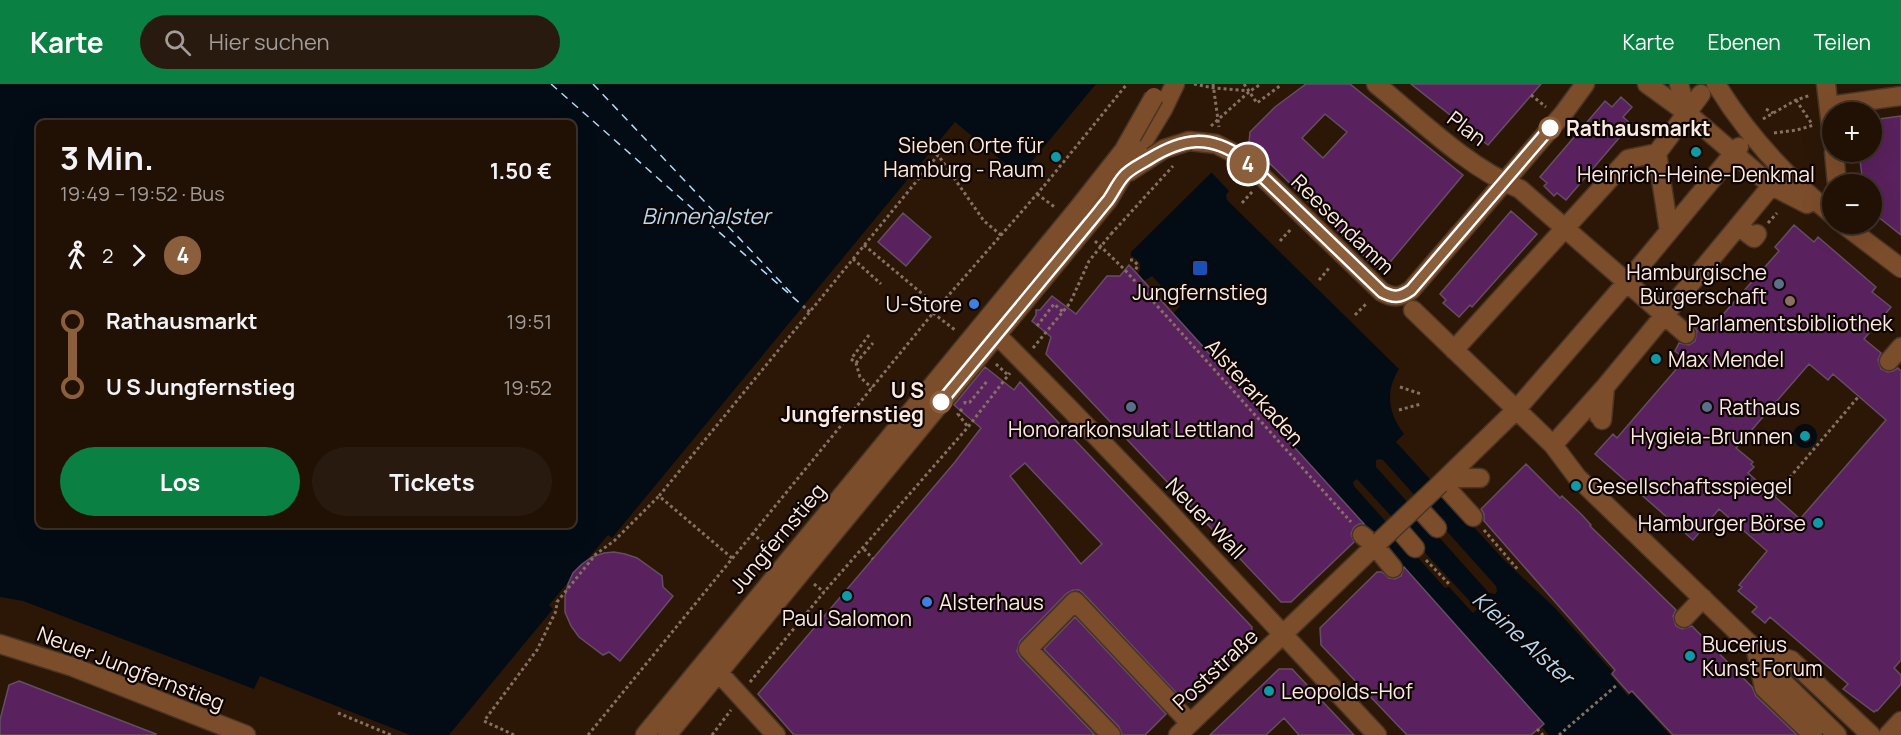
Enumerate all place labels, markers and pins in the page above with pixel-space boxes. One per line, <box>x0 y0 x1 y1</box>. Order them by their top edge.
place label: Rathausmarkt <box>1566 114 1711 142</box>
marker: Rathausmarkt <box>1539 117 1561 139</box>
place label: Sieben Orte für Hamburg - Raum <box>883 131 1044 183</box>
marker: Heinrich-Heine-Denkmal <box>1689 145 1703 159</box>
marker: Sieben Orte für Hamburg - Raum <box>1049 150 1063 164</box>
place label: Heinrich-Heine-Denkmal <box>1577 160 1815 188</box>
place label: Hamburgische Bürgerschaft <box>1626 258 1767 310</box>
marker: Jungfernstieg <box>1191 259 1209 277</box>
marker: Hamburgische Bürgerschaft <box>1772 277 1786 291</box>
place label: Jungfernstieg <box>1132 278 1268 306</box>
place label: U-Store <box>885 290 962 318</box>
marker: Parlamentsbibliothek <box>1783 294 1797 308</box>
marker: U-Store <box>967 297 981 311</box>
place label: Parlamentsbibliothek <box>1687 309 1893 337</box>
place label: Max Mendel <box>1668 345 1784 373</box>
marker: Max Mendel <box>1649 352 1663 366</box>
place label: U S Jungfernstieg <box>781 376 924 428</box>
marker: U S Jungfernstieg <box>930 391 952 413</box>
place label: Rathaus <box>1719 393 1800 421</box>
marker: Honorarkonsulat Lettland <box>1124 400 1138 414</box>
marker: Rathaus <box>1700 400 1714 414</box>
place label: Honorarkonsulat Lettland <box>1008 415 1254 443</box>
place label: Hygieia-Brunnen <box>1631 422 1793 450</box>
marker: Hygieia-Brunnen <box>1798 429 1812 443</box>
place label: Gesellschaftsspiegel <box>1588 472 1792 500</box>
marker: Gesellschaftsspiegel <box>1569 479 1583 493</box>
place label: Hamburger Börse <box>1638 509 1806 537</box>
marker: Hamburger Börse <box>1811 516 1825 530</box>
place label: Alsterhaus <box>939 588 1044 616</box>
marker: Paul Salomon <box>840 589 854 603</box>
marker: Alsterhaus <box>920 595 934 609</box>
place label: Paul Salomon <box>782 604 912 632</box>
place label: Bucerius Kunst Forum <box>1702 630 1823 682</box>
marker: Bucerius Kunst Forum <box>1683 649 1697 663</box>
place label: Leopolds-Hof <box>1281 677 1413 705</box>
marker: Leopolds-Hof <box>1262 684 1276 698</box>

